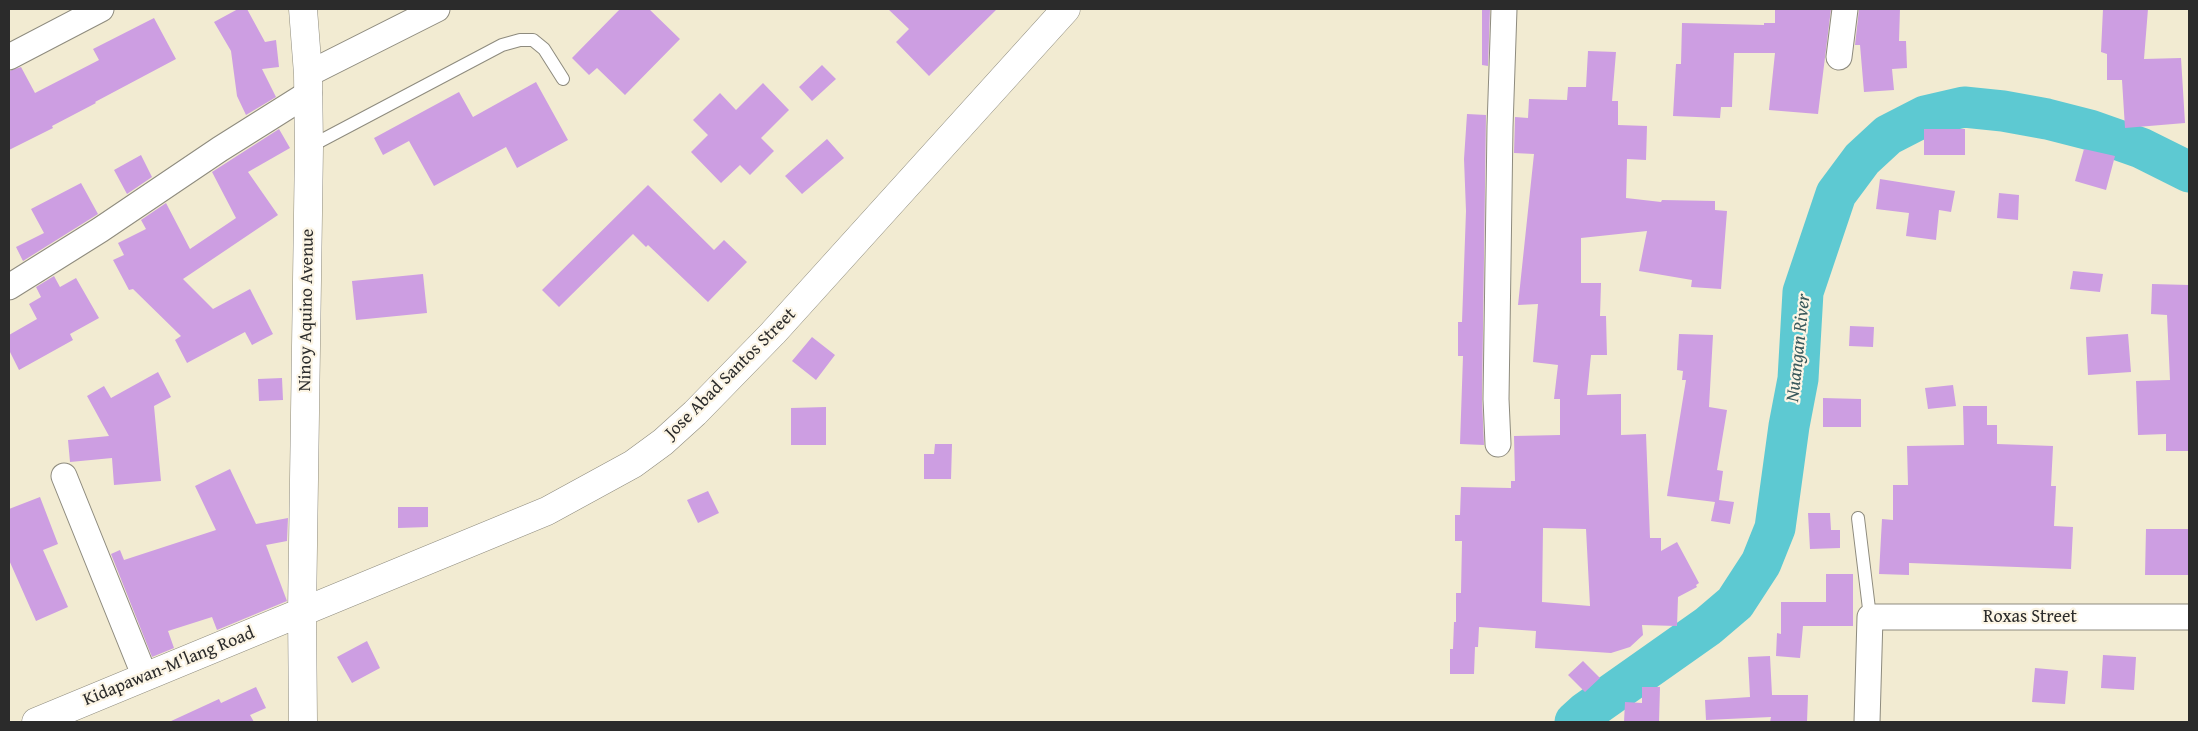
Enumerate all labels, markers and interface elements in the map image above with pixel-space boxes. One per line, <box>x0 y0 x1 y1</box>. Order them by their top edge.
street label: Ninoy Aquino Avenue <box>295 228 319 392</box>
water label: Nuangan River <box>1782 293 1816 403</box>
street label: Jose Abad Santos Street <box>661 304 801 444</box>
street label: Roxas Street <box>1983 606 2077 628</box>
street label: Kidapawan-M'lang Road <box>80 623 258 711</box>

